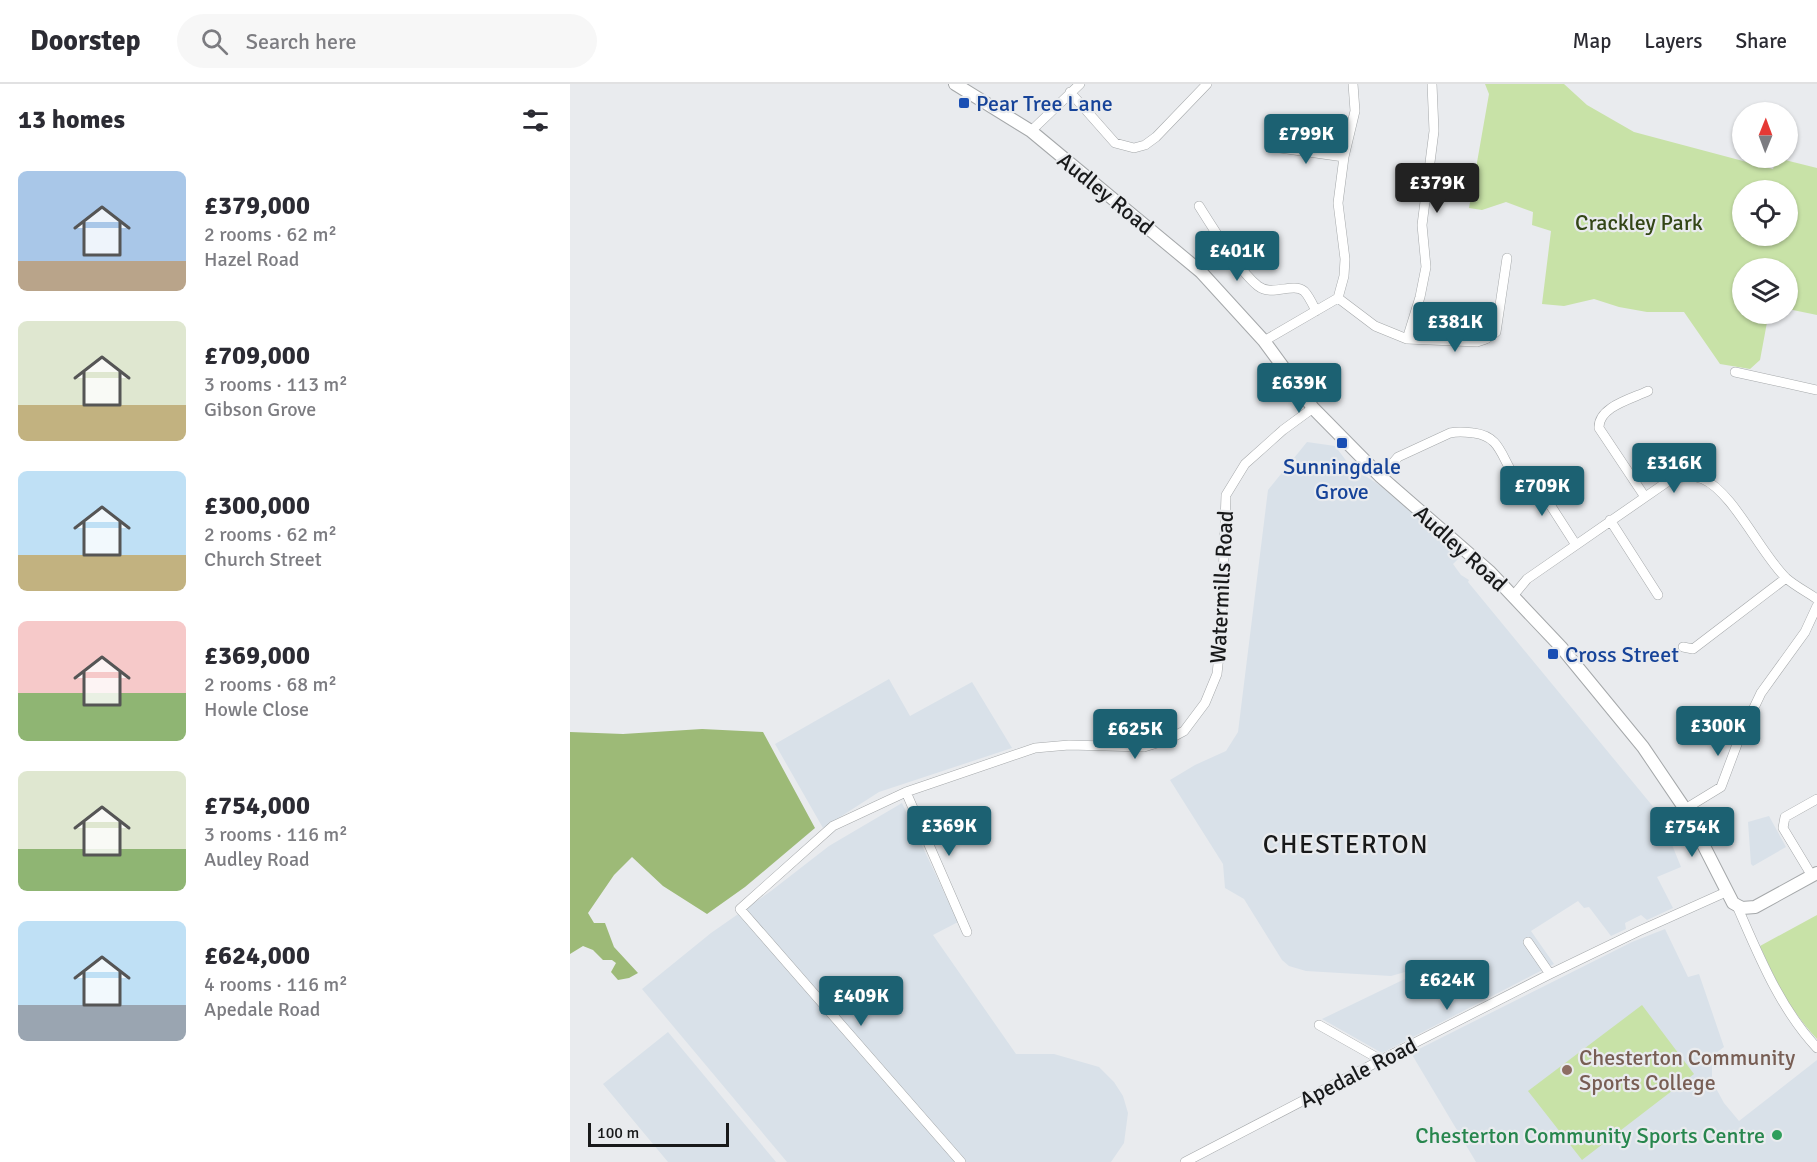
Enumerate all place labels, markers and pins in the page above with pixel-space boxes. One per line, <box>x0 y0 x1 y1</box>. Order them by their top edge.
place label: Pear Tree Lane <box>976 90 1113 117</box>
marker: Pear Tree Lane <box>957 96 971 110</box>
pin: £799K <box>1264 114 1348 165</box>
pin: £379K <box>1395 163 1479 214</box>
pin: £401K <box>1195 231 1279 282</box>
pin: £381K <box>1413 302 1497 353</box>
pin: £639K <box>1257 363 1341 414</box>
marker: Sunningdale Grove <box>1335 436 1349 450</box>
pin: £316K <box>1632 443 1716 494</box>
place label: Sunningdale Grove <box>1283 453 1401 505</box>
pin: £709K <box>1500 466 1584 517</box>
place label: Cross Street <box>1565 641 1679 668</box>
marker: Cross Street <box>1546 647 1560 661</box>
pin: £300K <box>1676 706 1760 757</box>
pin: £625K <box>1093 709 1177 760</box>
pin: £369K <box>907 806 991 857</box>
pin: £754K <box>1650 807 1734 858</box>
pin: £624K <box>1405 960 1489 1011</box>
pin: £409K <box>819 976 903 1027</box>
place label: Chesterton Community Sports College <box>1579 1044 1796 1096</box>
marker: Chesterton Community Sports College <box>1560 1063 1574 1077</box>
place label: Chesterton Community Sports Centre <box>1415 1122 1765 1149</box>
marker: Chesterton Community Sports Centre <box>1770 1128 1784 1142</box>

